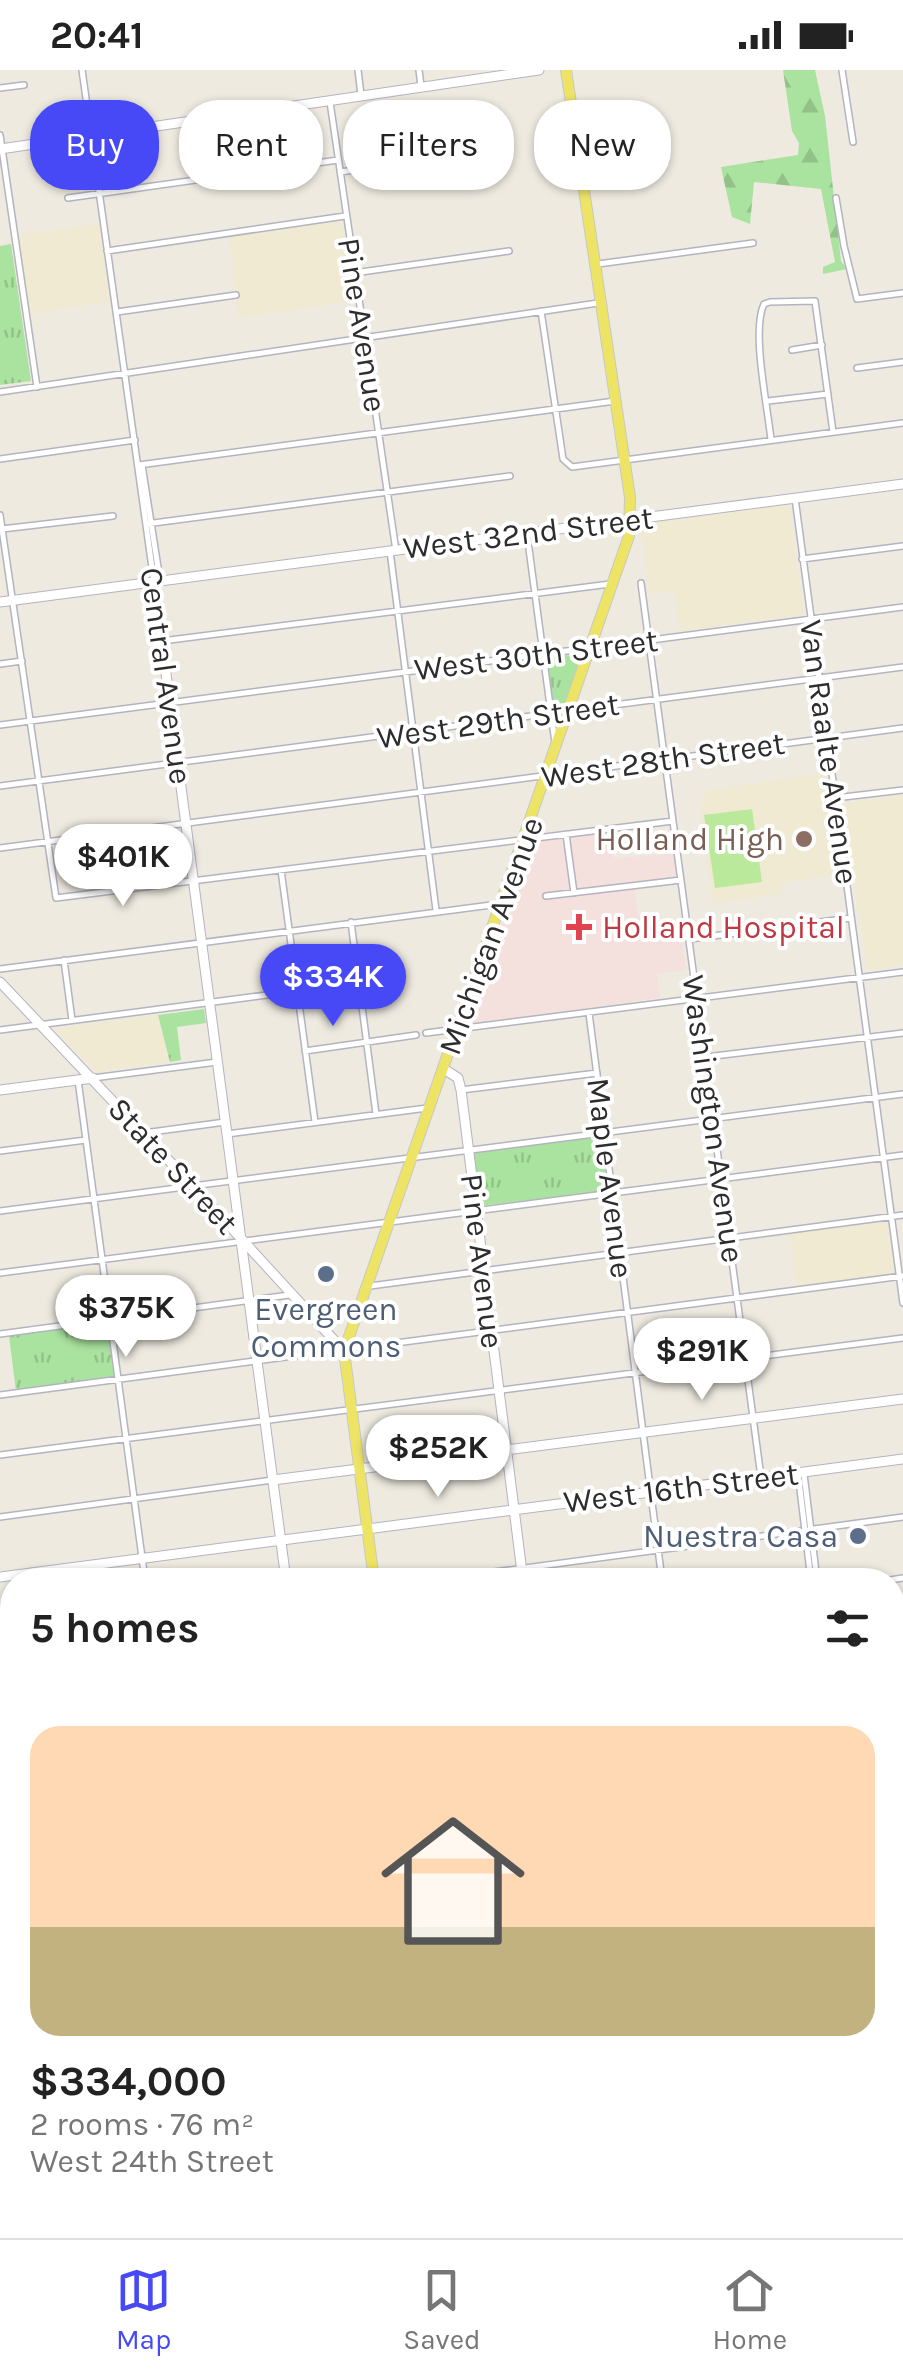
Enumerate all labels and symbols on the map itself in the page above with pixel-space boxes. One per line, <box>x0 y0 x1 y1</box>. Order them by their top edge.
street label: Pine Avenue <box>330 235 394 415</box>
street label: West 32nd Street <box>401 499 655 567</box>
street label: Central Avenue <box>132 565 200 787</box>
street label: Van Raalte Avenue <box>792 617 866 887</box>
street label: West 30th Street <box>412 622 660 688</box>
street label: West 29th Street <box>374 686 622 756</box>
street label: West 28th Street <box>539 725 787 795</box>
street label: Michigan Avenue <box>431 812 551 1060</box>
place label: Holland High <box>595 821 784 858</box>
pin: $401K <box>53 824 193 909</box>
marker: Holland High <box>793 828 815 850</box>
place label: Holland Hospital <box>602 909 845 946</box>
marker: Holland Hospital <box>566 914 592 940</box>
pin: $334K <box>263 944 403 1029</box>
street label: Washington Avenue <box>674 973 752 1265</box>
street label: Maple Avenue <box>579 1076 641 1280</box>
street label: State Street <box>101 1090 245 1242</box>
street label: Pine Avenue <box>453 1171 511 1351</box>
marker: Evergreen Commons <box>315 1263 337 1285</box>
pin: $375K <box>56 1275 196 1360</box>
place label: Evergreen Commons <box>251 1291 401 1365</box>
pin: $291K <box>632 1318 772 1403</box>
pin: $252K <box>368 1415 508 1500</box>
street label: West 16th Street <box>562 1455 800 1521</box>
place label: Nuestra Casa <box>643 1518 838 1555</box>
marker: Nuestra Casa <box>847 1525 869 1547</box>

